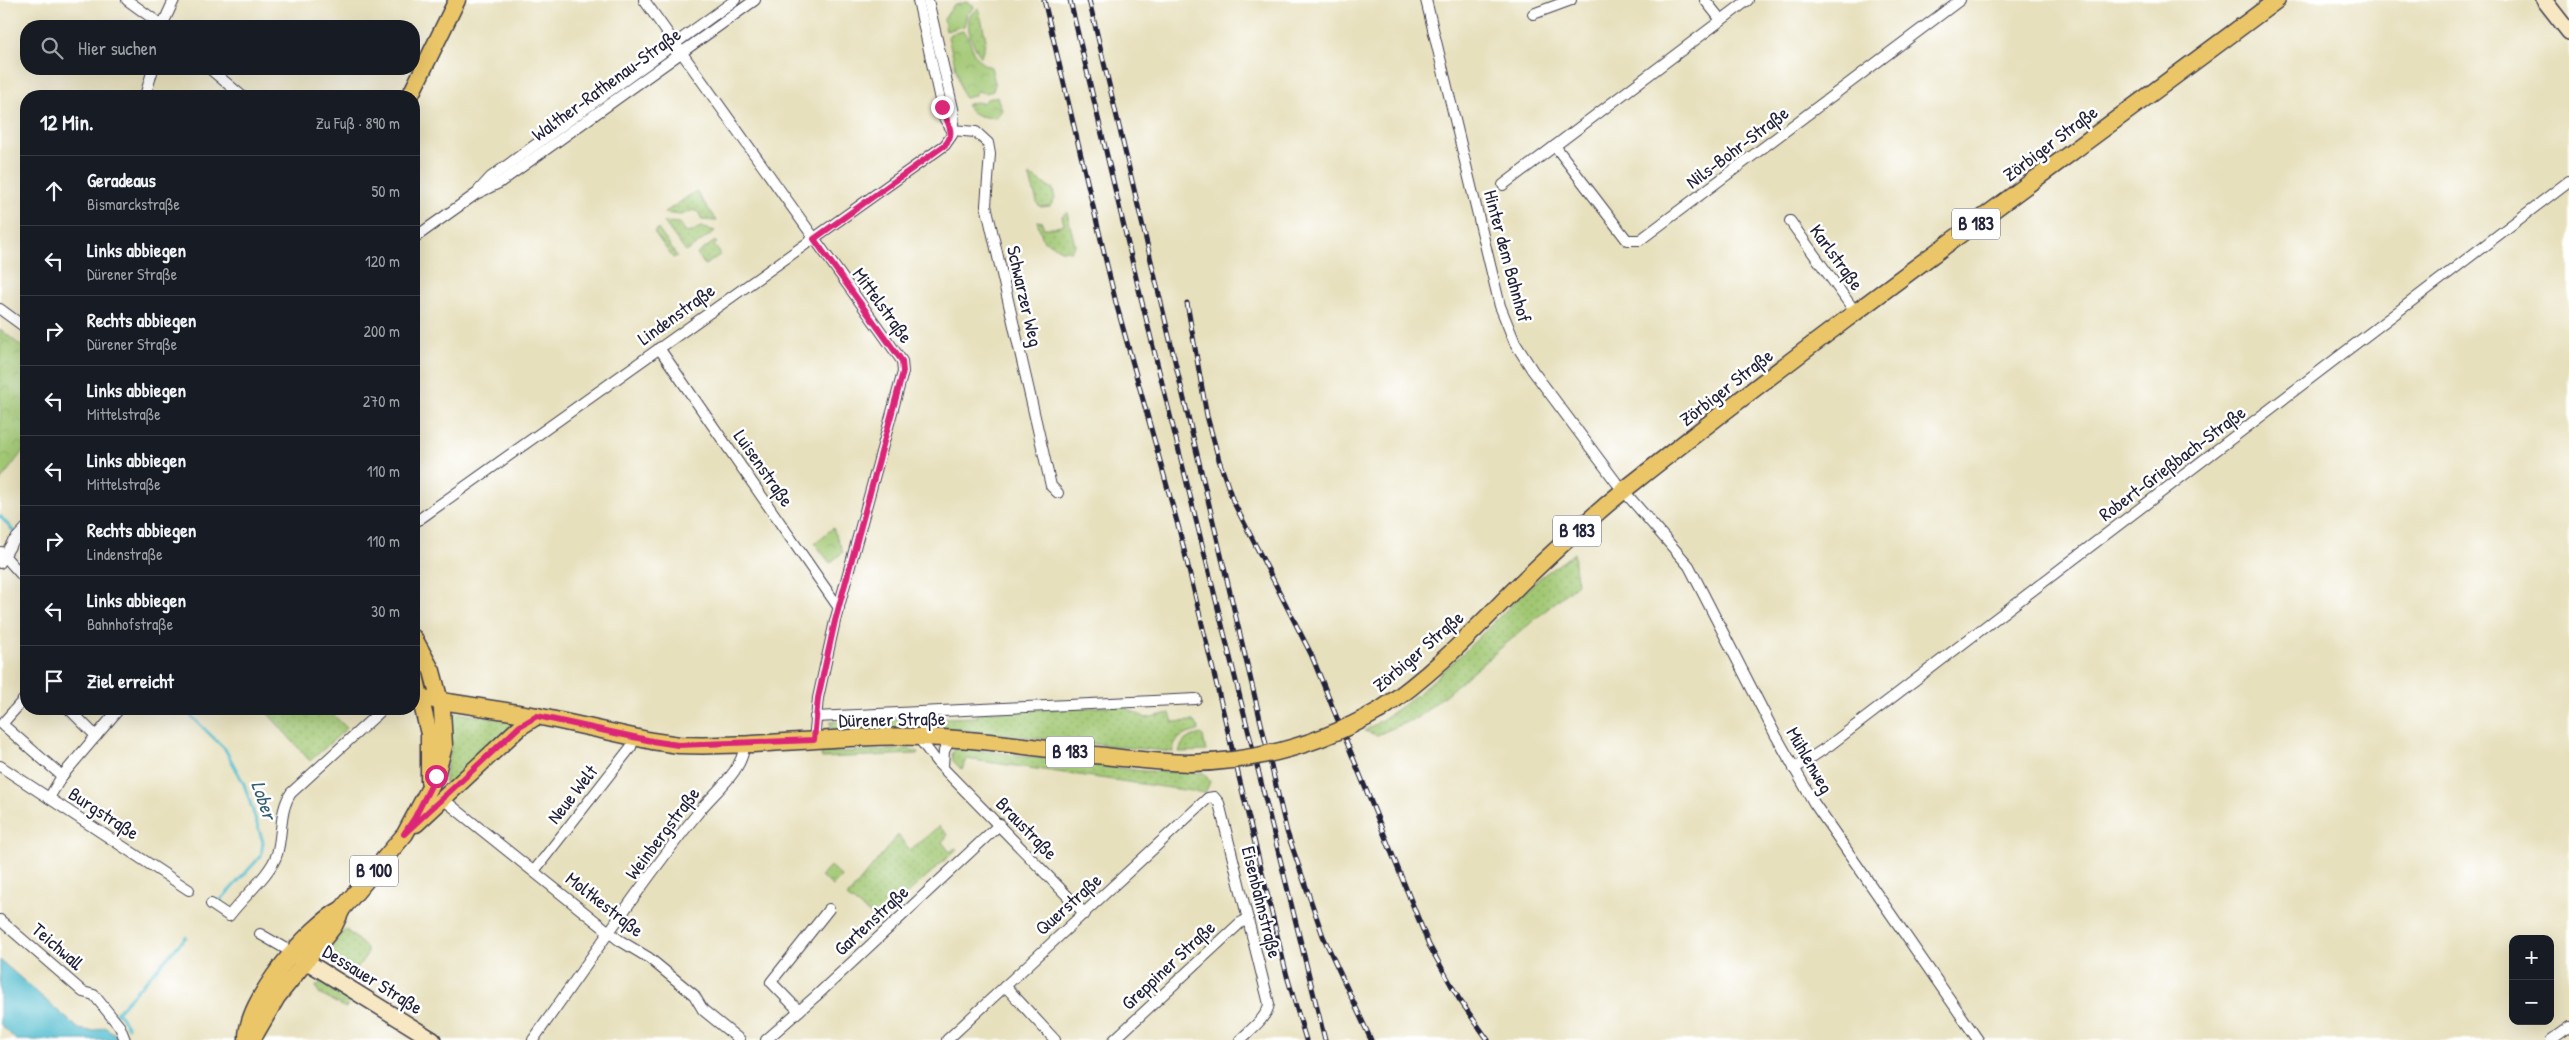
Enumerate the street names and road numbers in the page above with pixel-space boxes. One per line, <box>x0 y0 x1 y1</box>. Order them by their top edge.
street label: Walther-Rathenau-Straße <box>526 21 686 147</box>
street label: Zörbiger Straße <box>1997 99 2103 187</box>
street label: Nils-Bohr-Straße <box>1680 100 1794 194</box>
street label: Hinter dem Bahnhof <box>1478 187 1538 325</box>
road number: B 183 <box>1952 208 2000 240</box>
street label: Karlstraße <box>1804 219 1870 296</box>
street label: Schwarzer Weg <box>1001 243 1049 349</box>
street label: Mittelstraße <box>847 262 919 348</box>
street label: Lindenstraße <box>632 277 720 351</box>
street label: Zörbiger Straße <box>1674 342 1778 432</box>
street label: Robert-Grießbach-Straße <box>2093 399 2251 527</box>
street label: Luisenstraße <box>728 424 800 512</box>
road number: B 183 <box>1553 516 1601 546</box>
street label: Zörbiger Straße <box>1367 604 1469 698</box>
street label: Dürener Straße <box>838 705 946 733</box>
street label: Mühlenweg <box>1781 722 1839 798</box>
road number: B 183 <box>1046 736 1094 768</box>
street label: Neue Welt <box>541 759 603 829</box>
street label: Burgstraße <box>64 781 145 846</box>
street label: Weinbergstraße <box>619 781 706 885</box>
street label: Braustraße <box>990 791 1064 865</box>
street label: Eisenbahnstraße <box>1236 843 1289 961</box>
road number: B 100 <box>350 856 398 886</box>
street label: Moltkestraße <box>561 865 650 943</box>
street label: Querstraße <box>1029 867 1107 941</box>
street label: Gartenstraße <box>828 879 914 961</box>
street label: Greppiner Straße <box>1115 914 1221 1015</box>
street label: Teichwall <box>27 916 90 976</box>
street label: Dessauer Straße <box>318 938 428 1020</box>

